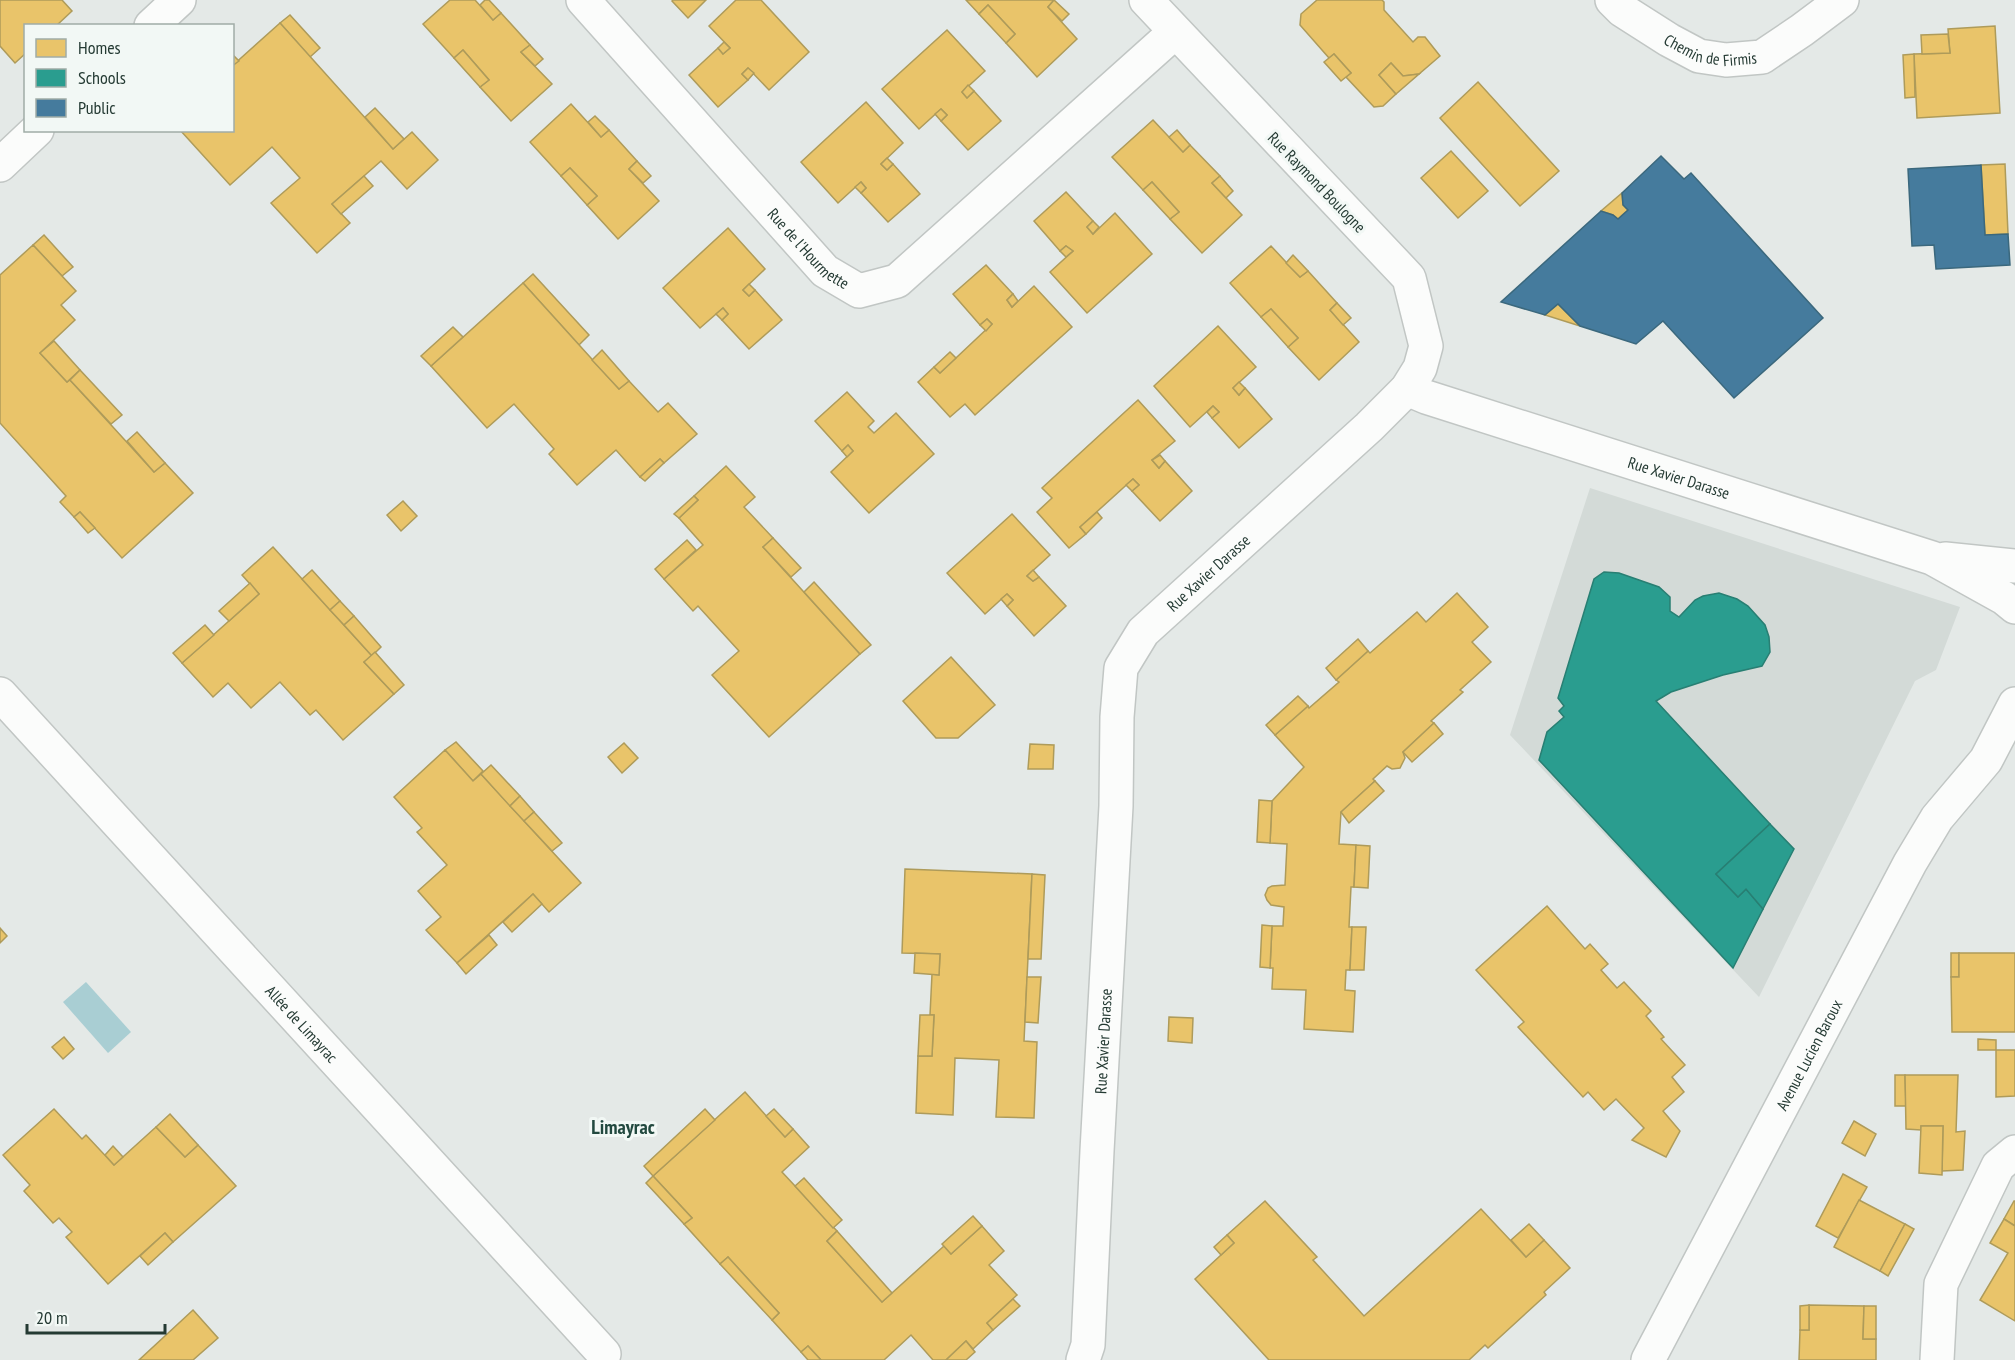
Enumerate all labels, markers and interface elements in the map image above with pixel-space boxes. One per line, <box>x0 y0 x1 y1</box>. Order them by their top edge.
legend <box>24 24 234 132</box>
street label: Chemin de Firmis <box>1660 29 1758 70</box>
text: Homes <box>78 36 121 59</box>
text: Schools <box>78 66 126 89</box>
text: Public <box>78 96 116 119</box>
street label: Rue Raymond Boulogne <box>1264 128 1370 236</box>
street label: Rue de l'Hourmette <box>764 204 853 293</box>
street label: Rue Xavier Darasse <box>1626 452 1732 503</box>
street label: Rue Xavier Darasse <box>1162 530 1254 616</box>
street label: Allée de Limayrac <box>261 981 342 1067</box>
street label: Rue Xavier Darasse <box>1090 988 1116 1094</box>
street label: Avenue Lucien Baroux <box>1772 996 1846 1114</box>
district label: Limayrac <box>591 1114 655 1140</box>
scale bar <box>27 1297 165 1335</box>
text: 20 m <box>36 1306 68 1329</box>

